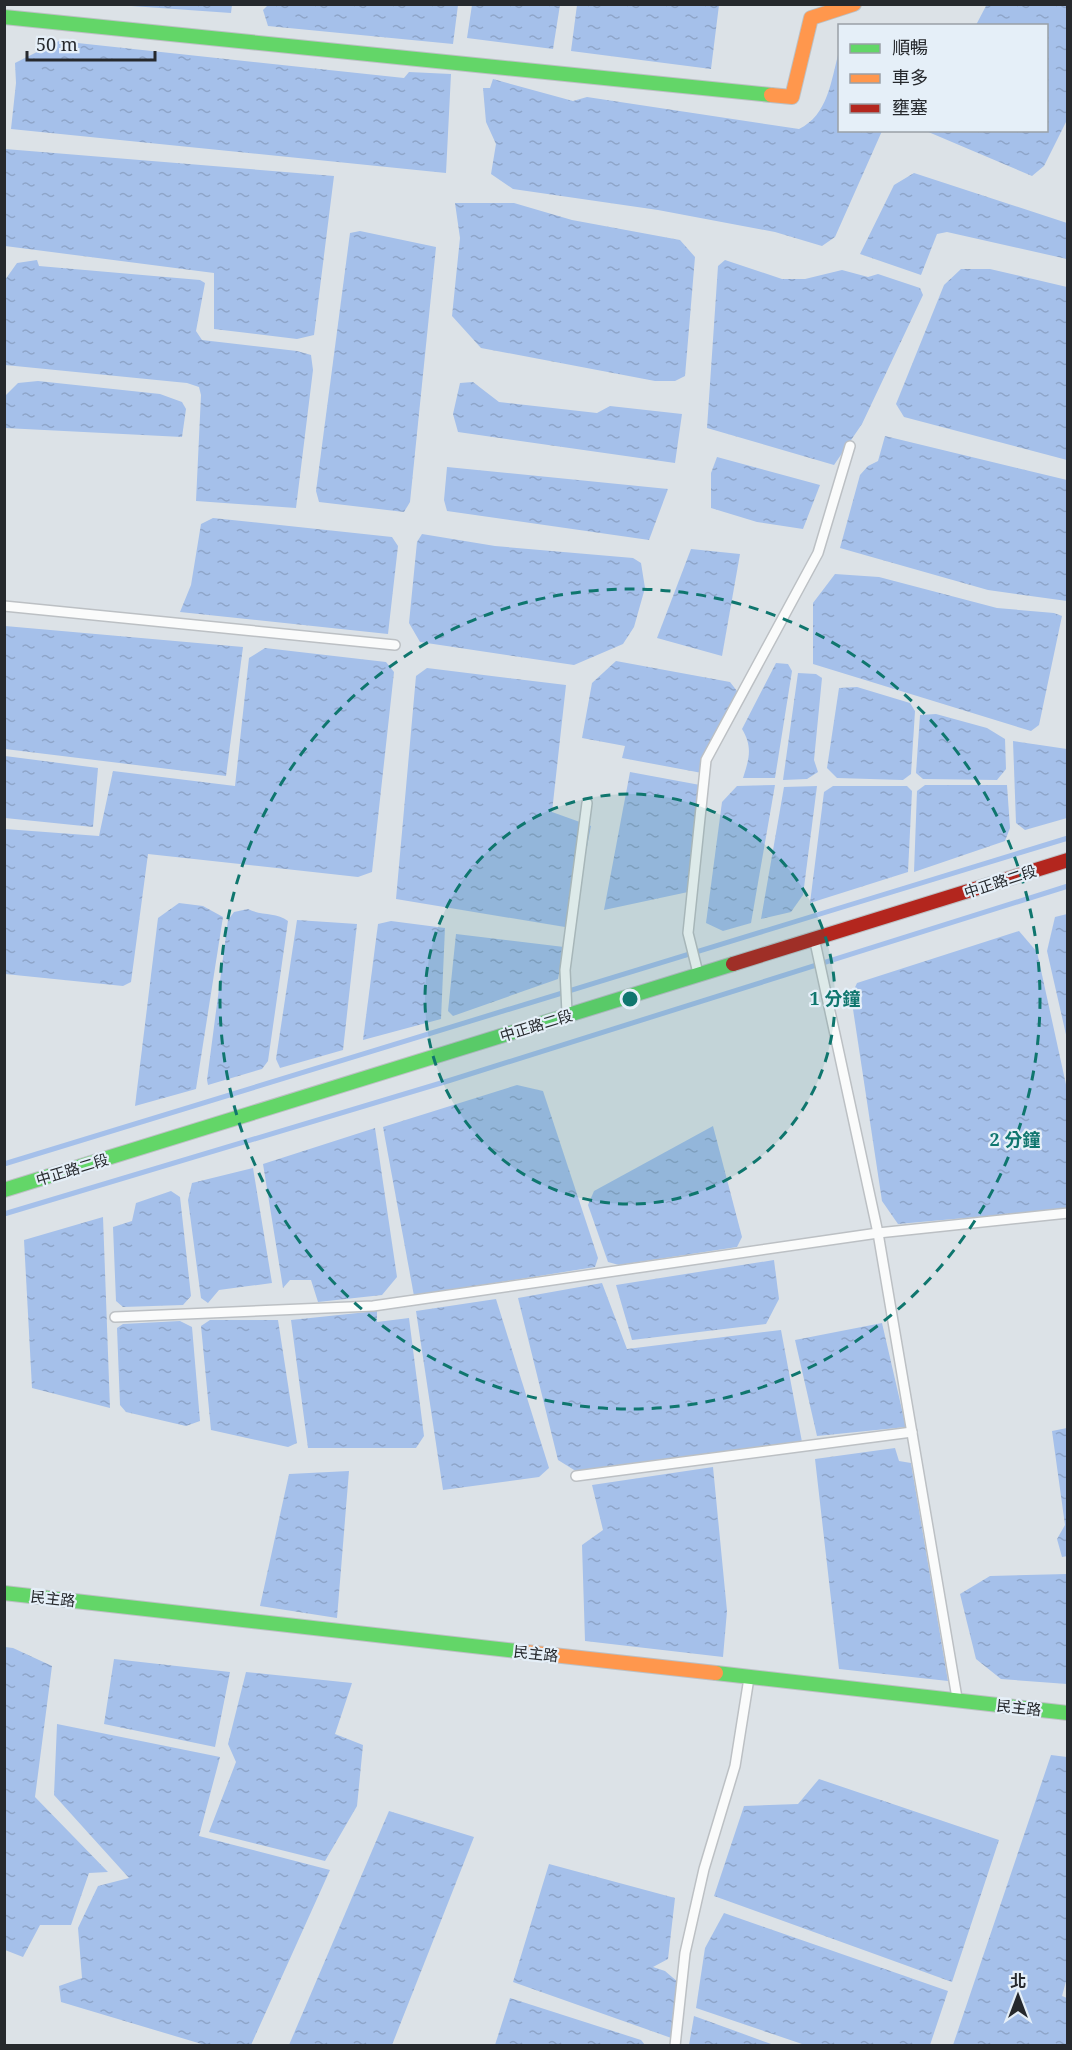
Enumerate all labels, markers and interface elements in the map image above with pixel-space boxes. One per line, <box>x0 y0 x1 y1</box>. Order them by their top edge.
scale bar <box>27 24 154 62</box>
legend <box>838 24 1048 132</box>
text: 50 m <box>36 32 78 56</box>
text: 順暢 <box>892 35 928 59</box>
text: 車多 <box>892 65 928 89</box>
text: 壅塞 <box>892 95 928 119</box>
street label: 中正路二段 <box>961 860 1039 902</box>
text: 1 分鐘 <box>810 986 860 1010</box>
centre of rings <box>620 989 640 1009</box>
street label: 中正路二段 <box>497 1004 575 1046</box>
text: 2 分鐘 <box>990 1127 1040 1151</box>
street label: 中正路二段 <box>33 1148 111 1190</box>
street label: 民主路 <box>30 1586 76 1610</box>
street label: 民主路 <box>513 1641 559 1665</box>
street label: 民主路 <box>996 1695 1042 1719</box>
north arrow <box>988 1966 1048 2026</box>
text: 北 <box>1010 1970 1026 1992</box>

